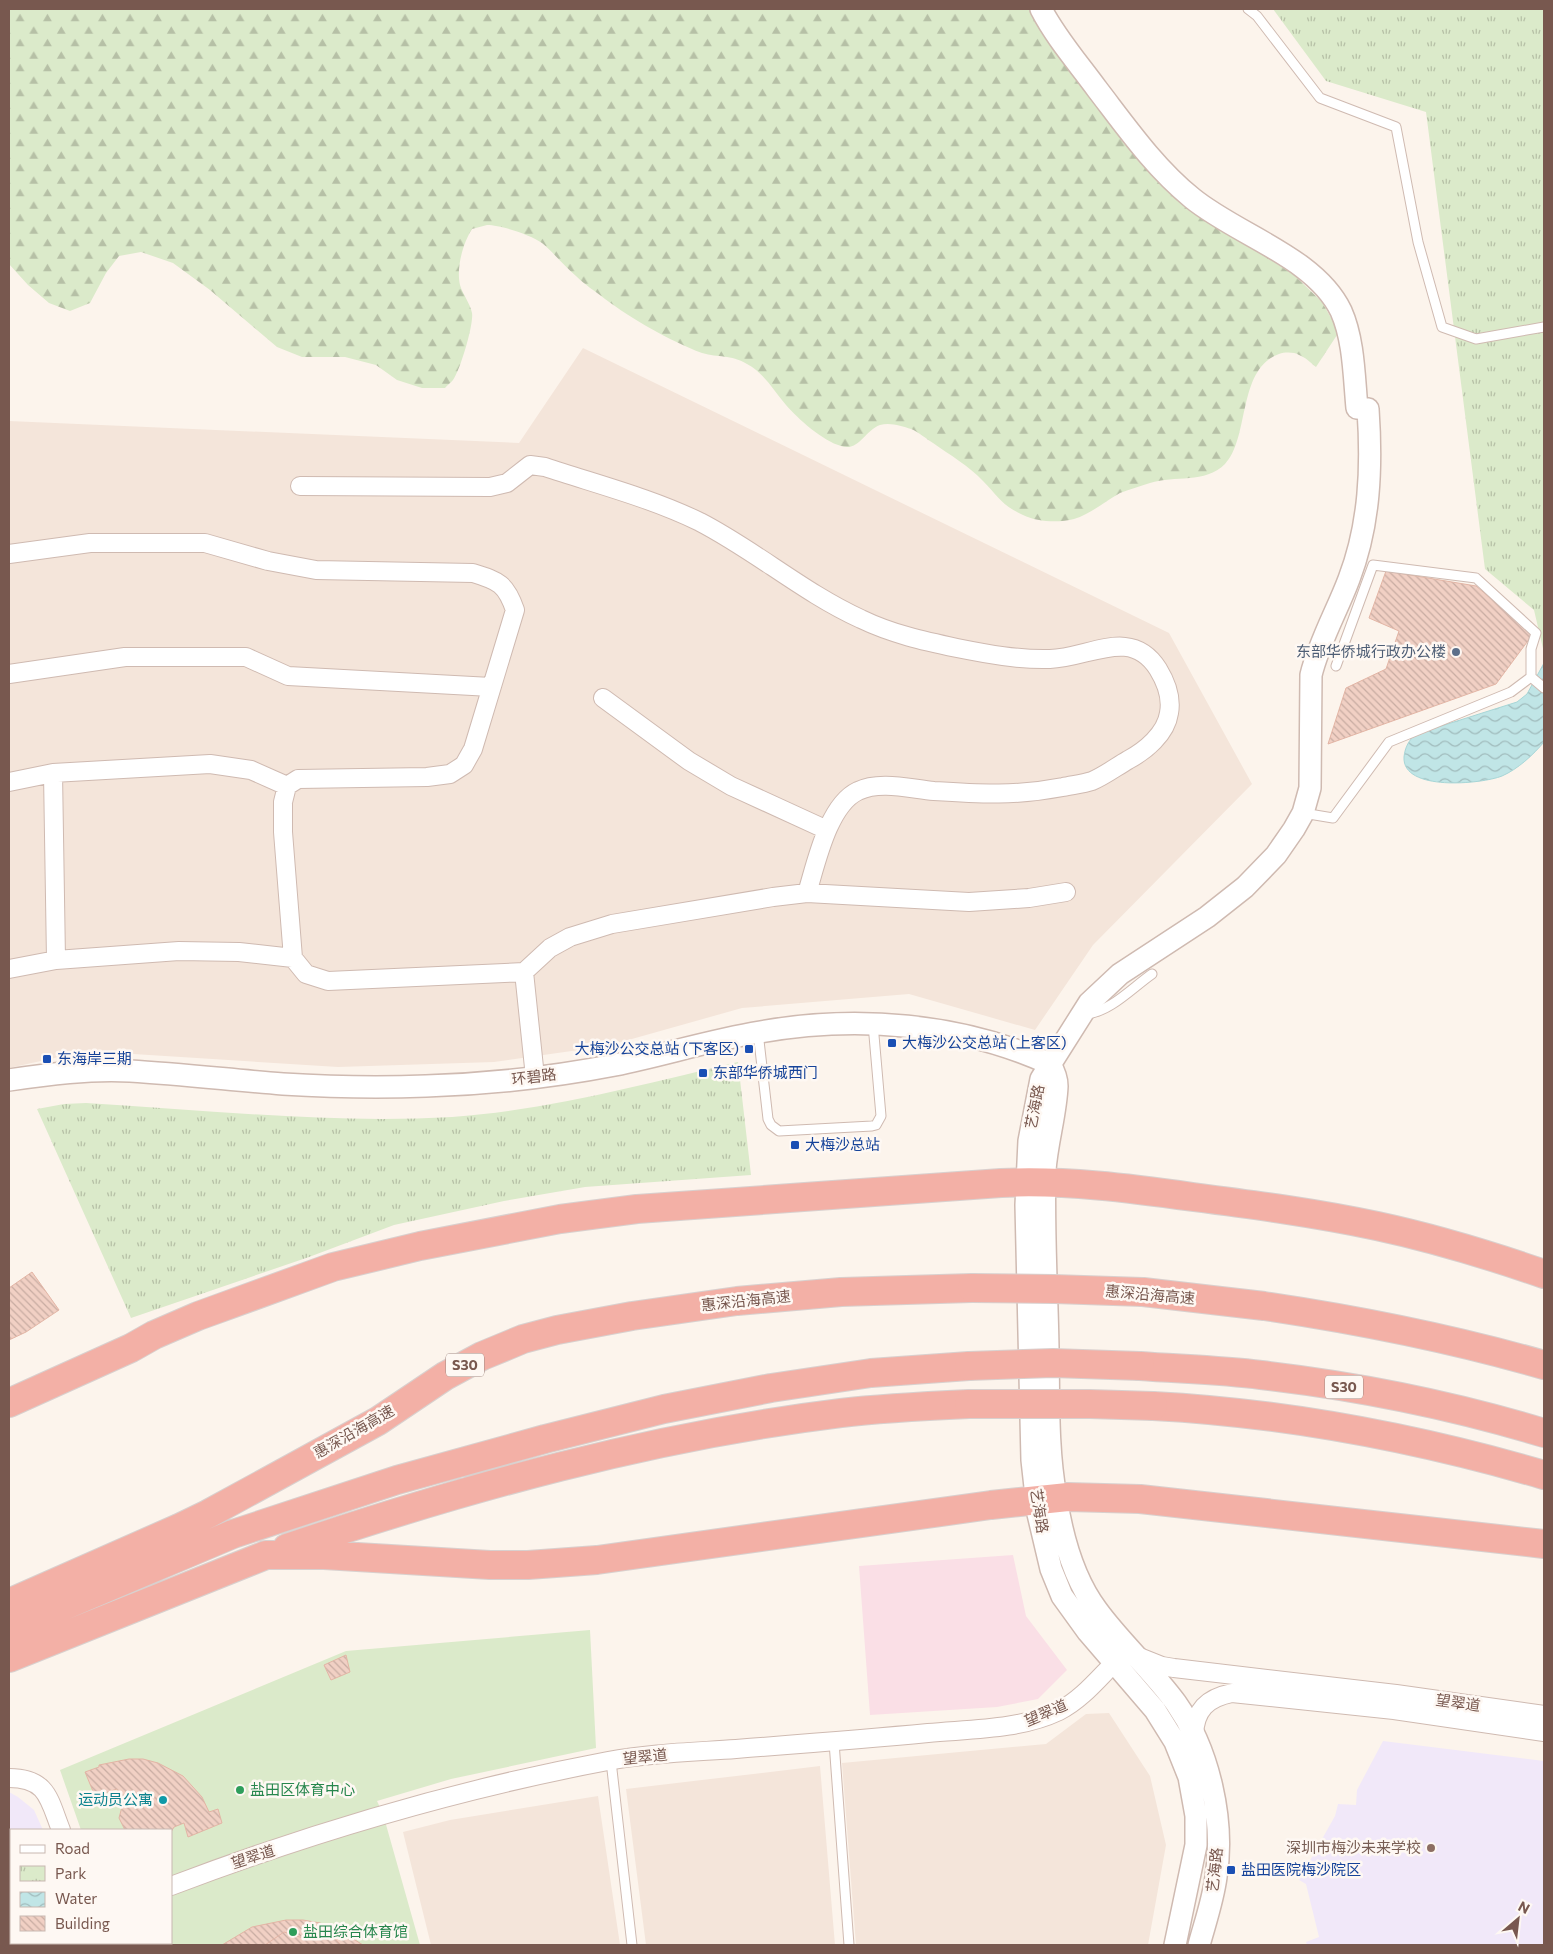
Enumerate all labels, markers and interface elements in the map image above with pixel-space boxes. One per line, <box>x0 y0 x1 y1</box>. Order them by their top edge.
place label: 东部华侨城行政办公楼 <box>1296 642 1446 660</box>
marker: 东部华侨城行政办公楼 <box>1450 646 1462 658</box>
place label: 大梅沙公交总站 (上客区) <box>902 1033 1066 1051</box>
marker: 大梅沙公交总站 (上客区) <box>886 1037 898 1049</box>
place label: 大梅沙公交总站 (下客区) <box>575 1039 739 1057</box>
marker: 大梅沙公交总站 (下客区) <box>743 1043 755 1055</box>
place label: 东海岸三期 <box>57 1049 132 1067</box>
marker: 东海岸三期 <box>41 1053 53 1065</box>
place label: 东部华侨城西门 <box>713 1063 818 1081</box>
street label: 环碧路 <box>510 1064 557 1088</box>
marker: 东部华侨城西门 <box>697 1067 709 1079</box>
street label: 艺海路 <box>1021 1083 1047 1131</box>
place label: 大梅沙总站 <box>805 1135 880 1153</box>
marker: 大梅沙总站 <box>789 1139 801 1151</box>
street label: 惠深沿海高速 <box>1104 1281 1196 1307</box>
street label: 惠深沿海高速 <box>700 1286 792 1314</box>
road number: S30 <box>446 1354 484 1376</box>
road number: S30 <box>1325 1375 1363 1398</box>
street label: 惠深沿海高速 <box>310 1401 397 1461</box>
street label: 艺海路 <box>1028 1487 1052 1534</box>
street label: 望翠道 <box>1435 1690 1482 1714</box>
street label: 望翠道 <box>1021 1695 1070 1729</box>
street label: 望翠道 <box>622 1745 668 1767</box>
place label: 盐田区体育中心 <box>250 1780 355 1798</box>
marker: 盐田区体育中心 <box>234 1784 246 1796</box>
place label: 运动员公寓 <box>78 1790 153 1808</box>
marker: 运动员公寓 <box>157 1794 169 1806</box>
legend <box>10 1829 172 1944</box>
place label: 深圳市梅沙未来学校 <box>1286 1838 1421 1856</box>
text: Road <box>55 1839 90 1857</box>
street label: 望翠道 <box>229 1841 277 1872</box>
marker: 深圳市梅沙未来学校 <box>1425 1842 1437 1854</box>
street label: 艺海路 <box>1203 1847 1225 1893</box>
place label: 盐田医院梅沙院区 <box>1241 1860 1361 1878</box>
text: Park <box>55 1864 86 1882</box>
marker: 盐田医院梅沙院区 <box>1225 1864 1237 1876</box>
text: Water <box>55 1889 97 1907</box>
north arrow <box>1493 1894 1543 1944</box>
text: N <box>1516 1897 1533 1917</box>
text: Building <box>55 1914 110 1932</box>
place label: 盐田综合体育馆 <box>303 1922 408 1940</box>
marker: 盐田综合体育馆 <box>287 1926 299 1938</box>

